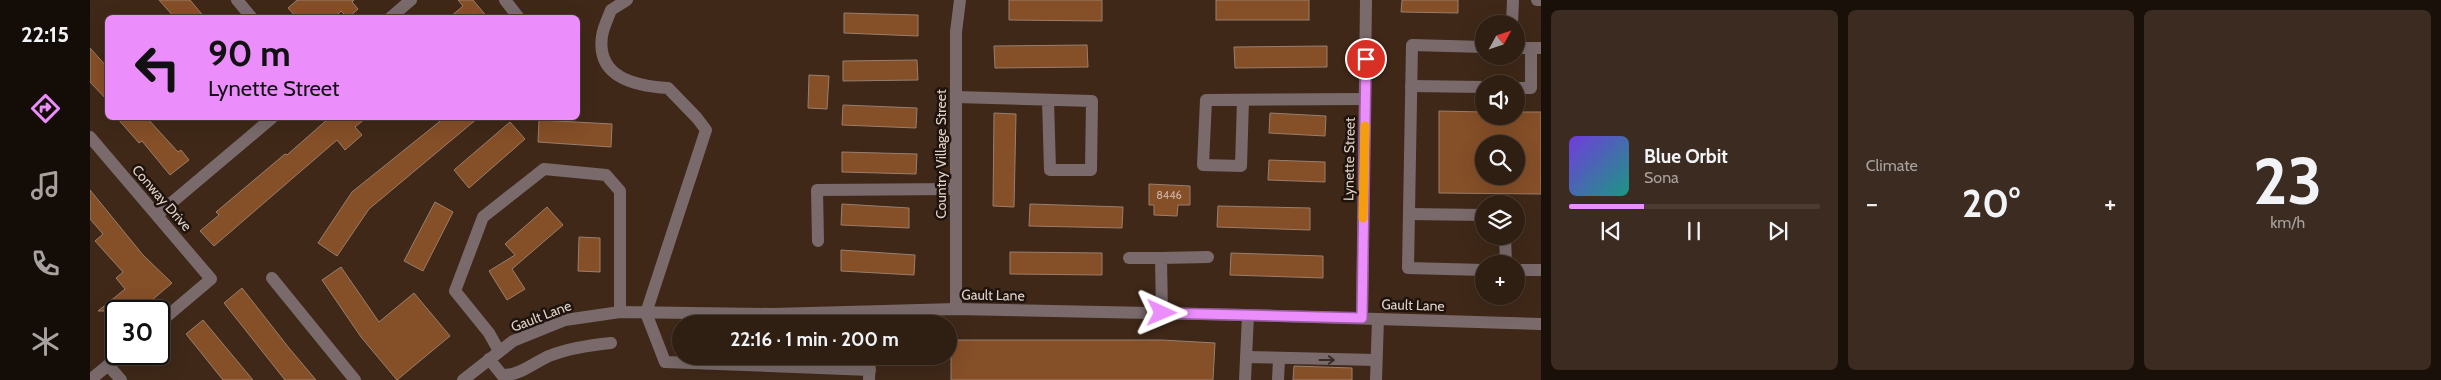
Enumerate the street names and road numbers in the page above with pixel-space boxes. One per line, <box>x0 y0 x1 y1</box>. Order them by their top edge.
street label: Country Village Street <box>932 89 950 219</box>
street label: Lynette Street <box>1339 117 1359 201</box>
street label: Conway Drive <box>128 161 196 235</box>
street label: Gault Lane <box>961 285 1025 305</box>
street label: Gault Lane <box>1381 295 1445 315</box>
street label: Gault Lane <box>508 296 574 336</box>

